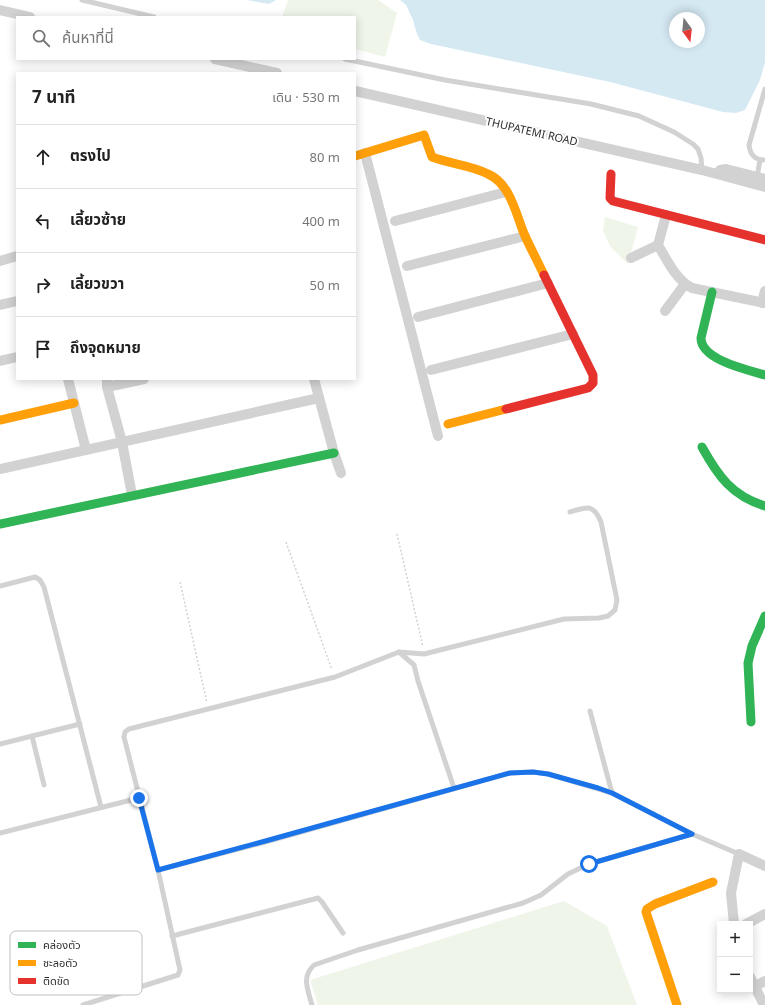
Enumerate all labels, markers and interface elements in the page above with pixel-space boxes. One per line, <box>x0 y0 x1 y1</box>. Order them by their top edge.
north arrow <box>669 12 705 48</box>
search box <box>16 16 356 60</box>
icon: search <box>30 27 52 49</box>
text: ค้นหาที่นี่ <box>62 27 114 47</box>
text: 7 นาที <box>32 85 75 108</box>
text: เดิน · 530 m <box>272 88 340 106</box>
street label: THUPATEMI ROAD <box>485 113 579 149</box>
text: ตรงไป <box>70 145 111 165</box>
icon: ahead <box>32 146 54 168</box>
text: 80 m <box>310 148 340 166</box>
text: เลี้ยวซ้าย <box>70 209 126 229</box>
icon: left <box>32 210 54 232</box>
text: 400 m <box>302 212 340 230</box>
text: เลี้ยวขวา <box>70 273 124 293</box>
icon: right <box>32 274 54 296</box>
text: 50 m <box>310 276 340 294</box>
text: ถึงจุดหมาย <box>70 337 141 357</box>
icon: arrive <box>32 338 54 360</box>
route end <box>130 789 148 807</box>
route start <box>580 855 598 873</box>
map controls <box>717 921 753 993</box>
button: + <box>717 921 753 957</box>
legend <box>10 931 142 995</box>
text: คล่องตัว <box>43 937 81 952</box>
text: ชะลอตัว <box>43 955 78 970</box>
button: − <box>717 957 753 993</box>
text: ติดขัด <box>43 973 70 988</box>

